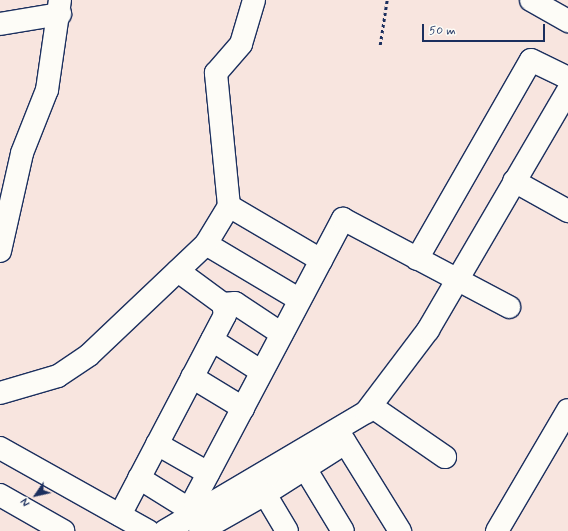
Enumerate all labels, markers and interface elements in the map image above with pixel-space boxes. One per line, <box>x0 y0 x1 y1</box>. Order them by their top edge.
scale bar <box>424 16 547 42</box>
text: 50 m <box>429 23 456 39</box>
north arrow <box>16 475 56 515</box>
text: N <box>18 495 34 509</box>

